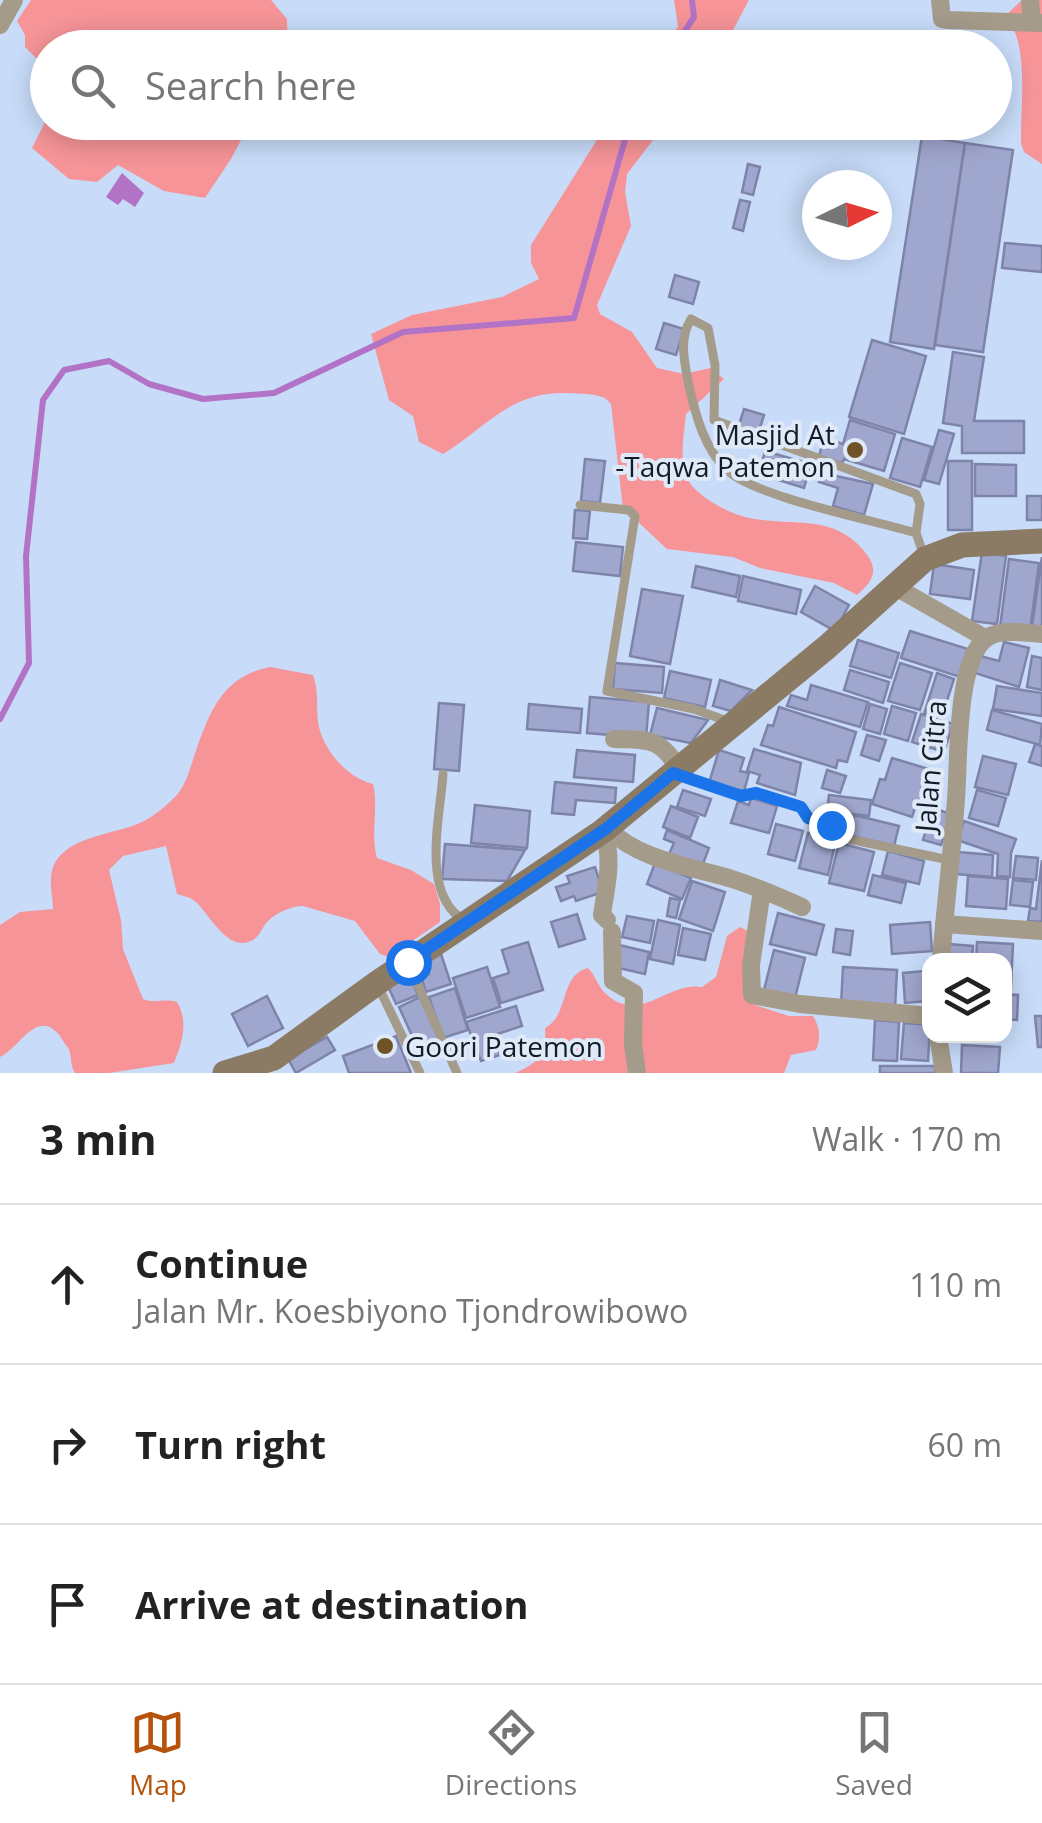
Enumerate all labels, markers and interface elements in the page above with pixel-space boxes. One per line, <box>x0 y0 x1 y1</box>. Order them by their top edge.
search box <box>30 30 1012 140</box>
icon: search <box>65 58 120 113</box>
text: Search here <box>145 59 357 111</box>
north arrow <box>802 170 892 260</box>
place label: Masjid At -Taqwa Patemon <box>615 415 835 485</box>
marker: Masjid At -Taqwa Patemon <box>844 439 866 461</box>
street label: Jalan Citra <box>905 699 955 836</box>
route end <box>809 803 855 849</box>
route start <box>386 940 432 986</box>
map controls <box>922 953 1012 1043</box>
button: layers <box>922 953 1012 1043</box>
place label: Goori Patemon <box>405 1027 603 1065</box>
marker: Goori Patemon <box>374 1035 396 1057</box>
text: 3 min <box>40 1110 157 1167</box>
text: Walk · 170 m <box>812 1117 1002 1160</box>
text: Continue <box>135 1237 308 1289</box>
icon: ahead <box>40 1257 95 1312</box>
text: 110 m <box>909 1263 1002 1306</box>
text: Jalan Mr. Koesbiyono Tjondrowibowo <box>135 1289 688 1332</box>
icon: right <box>40 1417 95 1472</box>
text: Turn right <box>135 1418 326 1470</box>
text: 60 m <box>927 1423 1002 1466</box>
icon: arrive <box>40 1577 95 1632</box>
text: Arrive at destination <box>135 1578 529 1630</box>
tab: Map <box>129 1705 187 1803</box>
tab: Directions <box>445 1705 577 1803</box>
tab: Saved <box>835 1705 913 1803</box>

